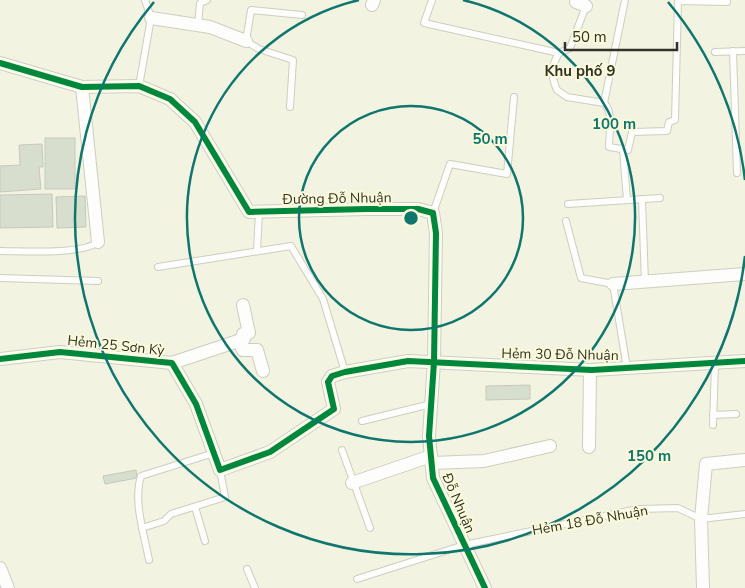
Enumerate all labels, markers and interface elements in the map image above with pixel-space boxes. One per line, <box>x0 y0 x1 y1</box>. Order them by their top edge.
scale bar <box>565 20 678 52</box>
text: 50 m <box>572 27 607 47</box>
district label: Khu phố 9 <box>545 61 615 81</box>
text: 100 m <box>592 114 636 134</box>
text: 50 m <box>472 129 508 149</box>
street label: Đường Đỗ Nhuận <box>281 188 392 209</box>
centre of rings <box>402 209 420 227</box>
street label: Hẻm 25 Sơn Kỳ <box>66 331 166 360</box>
street label: Hẻm 30 Đỗ Nhuận <box>501 344 619 365</box>
text: 150 m <box>627 446 671 466</box>
street label: Đỗ Nhuận <box>437 469 480 536</box>
street label: Hẻm 18 Đỗ Nhuận <box>531 501 650 540</box>

